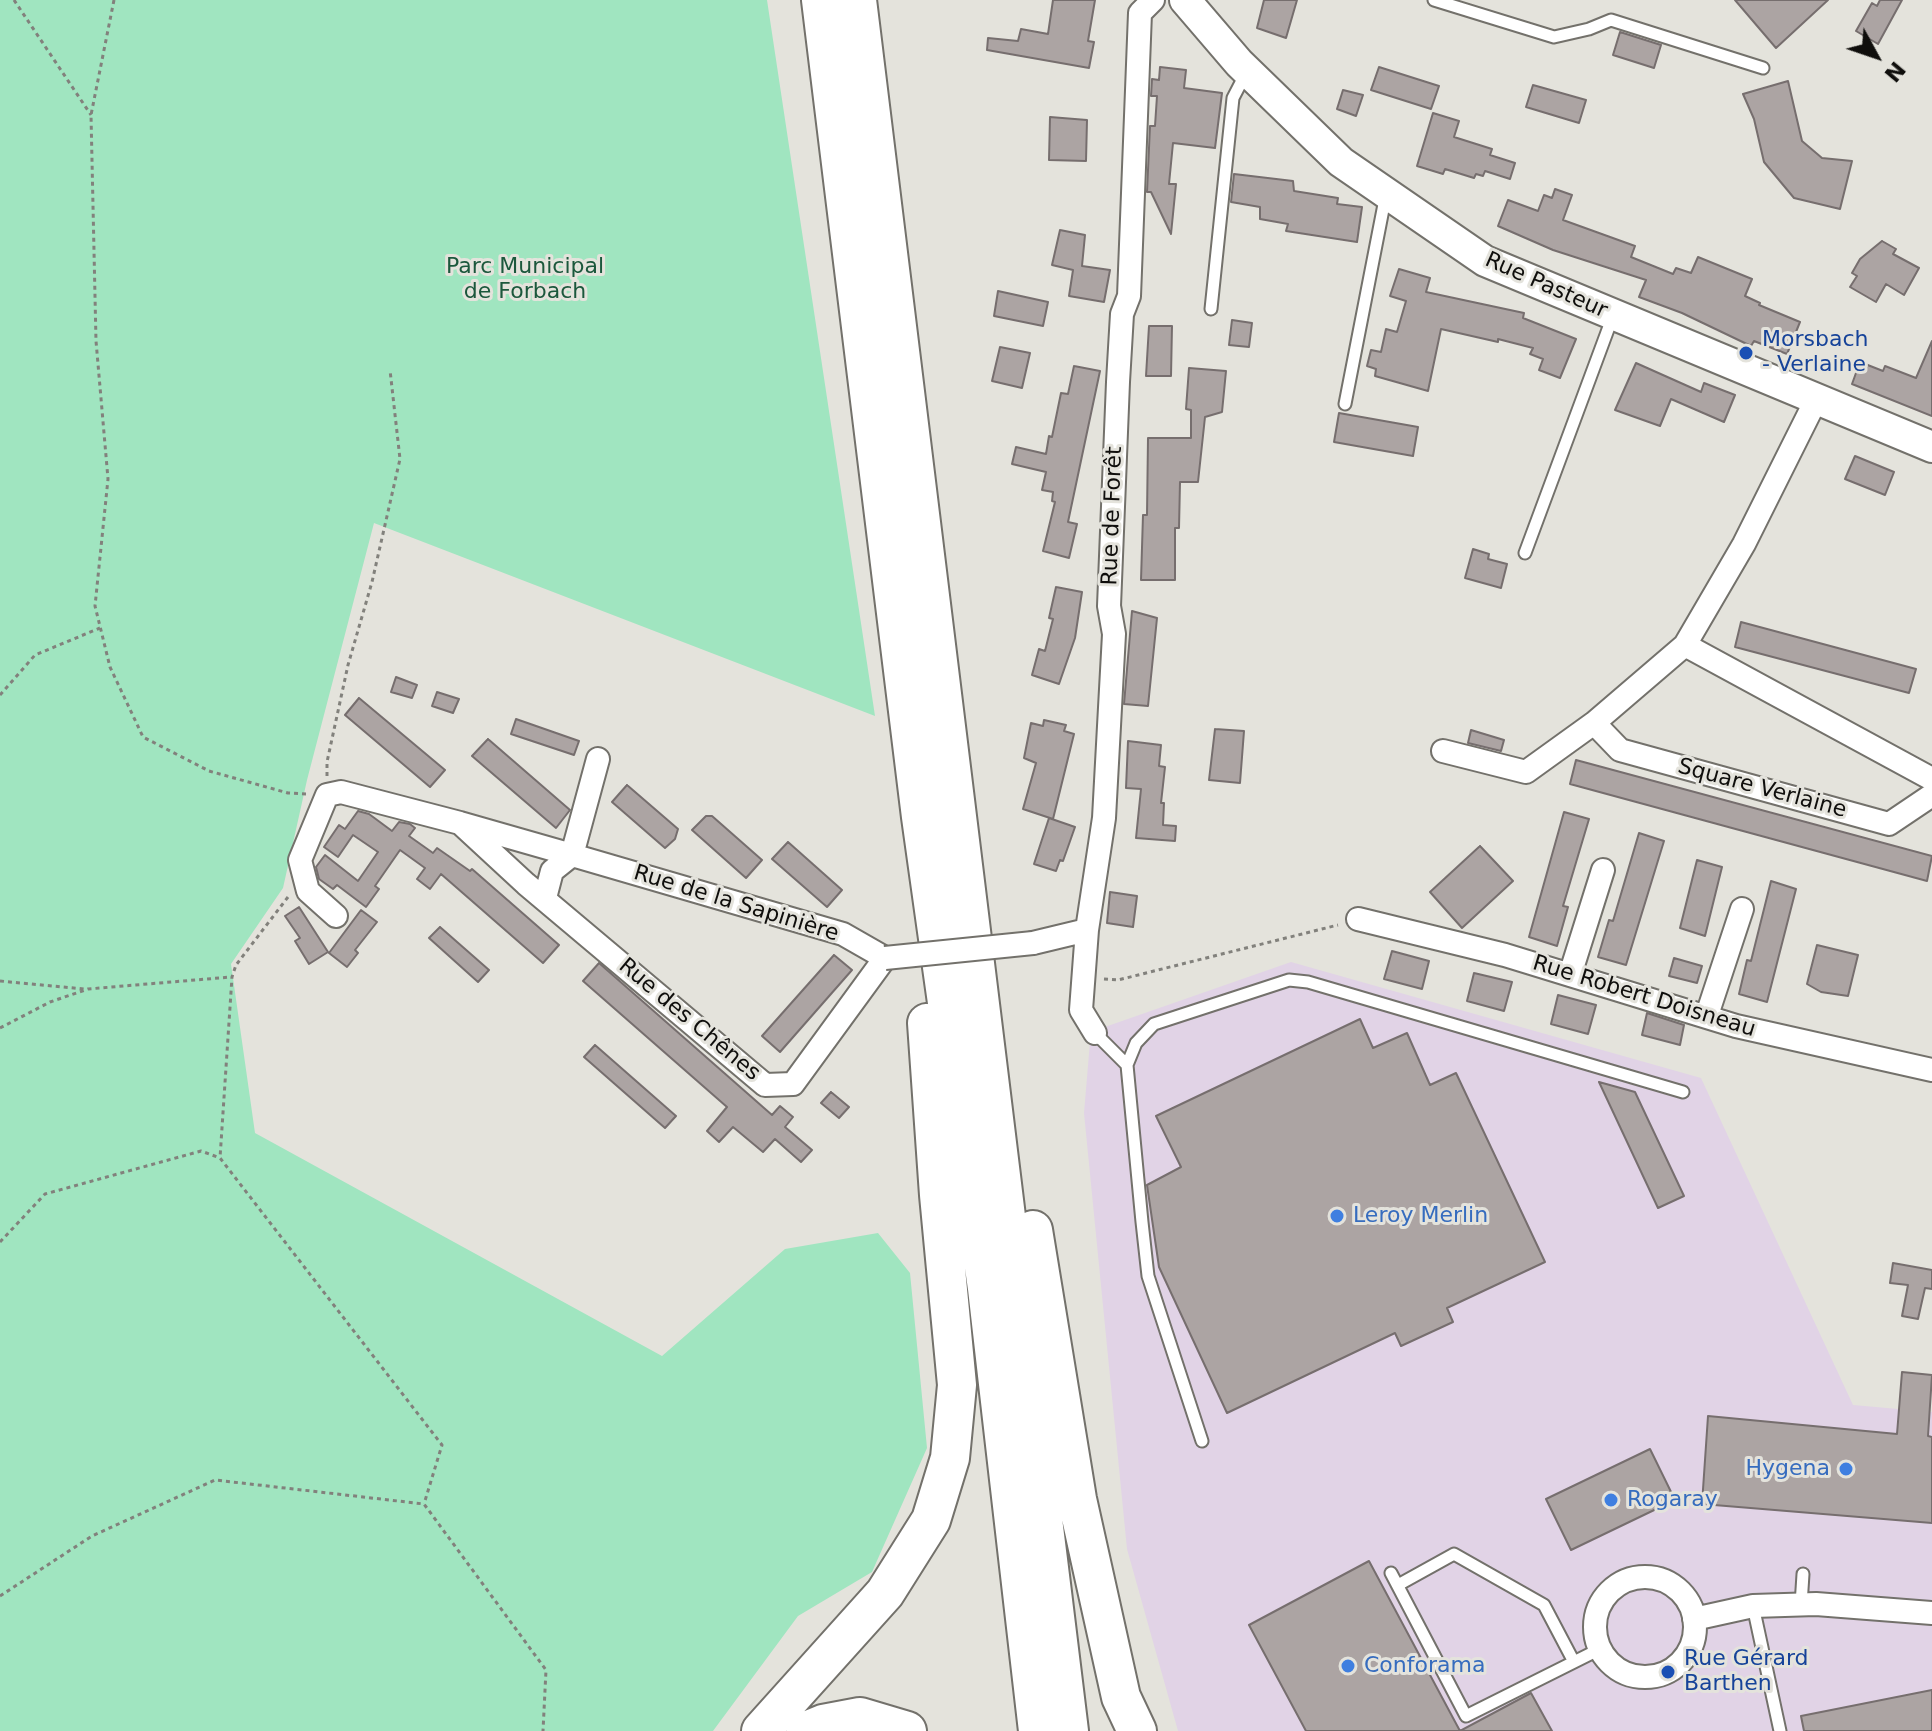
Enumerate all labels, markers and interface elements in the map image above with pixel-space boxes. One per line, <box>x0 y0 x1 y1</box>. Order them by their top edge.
north arrow <box>1836 16 1916 96</box>
text: N <box>1879 57 1910 87</box>
street label: Rue Pasteur <box>1481 247 1611 325</box>
park label: Parc Municipal de Forbach <box>446 254 604 306</box>
place label: Morsbach - Verlaine <box>1762 327 1868 378</box>
marker: Morsbach - Verlaine <box>1737 344 1755 362</box>
street label: Rue de Forêt <box>1097 446 1129 586</box>
street label: Square Verlaine <box>1675 754 1849 824</box>
street label: Rue de la Sapinière <box>630 860 842 948</box>
street label: Rue Robert Doisneau <box>1529 951 1759 1043</box>
street label: Rue des Chênes <box>613 953 765 1087</box>
place label: Leroy Merlin <box>1353 1203 1488 1229</box>
marker: Leroy Merlin <box>1328 1207 1346 1225</box>
place label: Hygena <box>1746 1456 1830 1482</box>
marker: Hygena <box>1837 1460 1855 1478</box>
place label: Rogaray <box>1627 1487 1718 1513</box>
marker: Rogaray <box>1602 1491 1620 1509</box>
place label: Rue Gérard Barthen <box>1684 1646 1809 1698</box>
place label: Conforama <box>1364 1653 1485 1679</box>
marker: Conforama <box>1339 1657 1357 1675</box>
marker: Rue Gérard Barthen <box>1659 1663 1677 1681</box>

